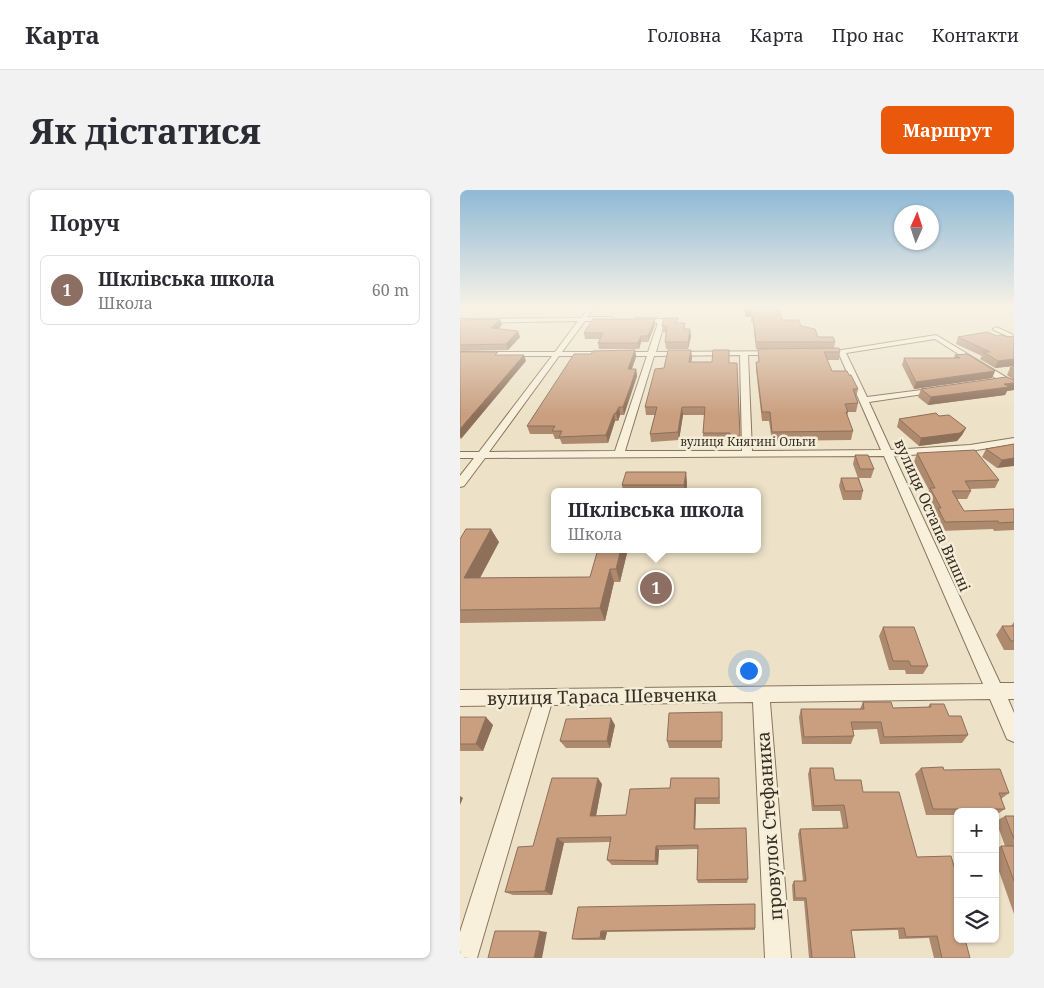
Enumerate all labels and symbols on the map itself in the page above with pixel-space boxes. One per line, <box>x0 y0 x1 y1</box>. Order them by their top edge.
north arrow <box>894 205 939 250</box>
street label: вулиця Княгині Ольги <box>680 433 816 450</box>
street label: вулиця Остапа Вишні <box>890 436 976 594</box>
pin: 1 <box>640 569 672 607</box>
your location <box>736 658 762 684</box>
street label: вулиця Тараса Шевченка <box>487 682 717 710</box>
street label: провулок Стефаника <box>750 731 788 921</box>

